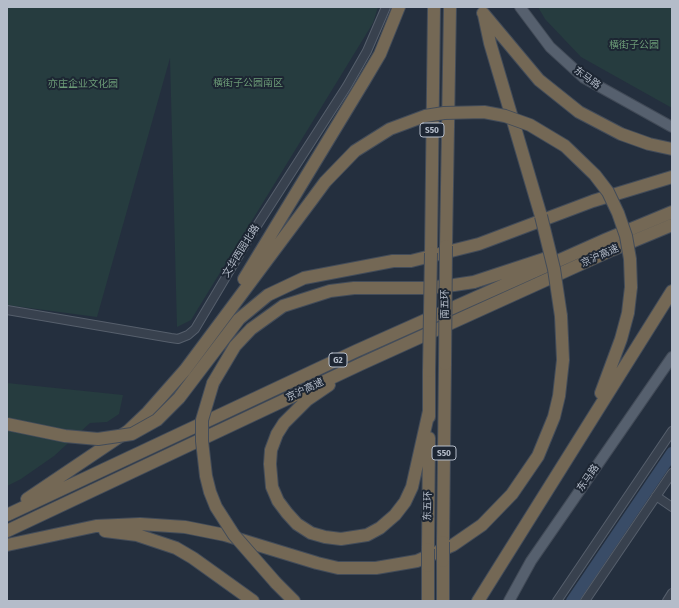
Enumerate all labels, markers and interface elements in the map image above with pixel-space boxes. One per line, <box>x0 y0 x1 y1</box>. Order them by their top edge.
park label: 横街子公园 <box>609 39 659 51</box>
street label: 东马路 <box>571 64 603 92</box>
park label: 横街子公园南区 <box>213 77 283 89</box>
park label: 亦庄企业文化园 <box>48 78 118 90</box>
road number: S50 <box>420 123 444 137</box>
street label: 文华西园北路 <box>220 222 262 280</box>
street label: 京沪高速 <box>579 242 621 270</box>
street label: 南五环 <box>439 289 451 319</box>
road number: G2 <box>329 353 347 367</box>
street label: 京沪高速 <box>284 376 326 404</box>
road number: S50 <box>432 446 456 460</box>
street label: 东马路 <box>574 462 602 494</box>
street label: 东五环 <box>422 491 434 521</box>

